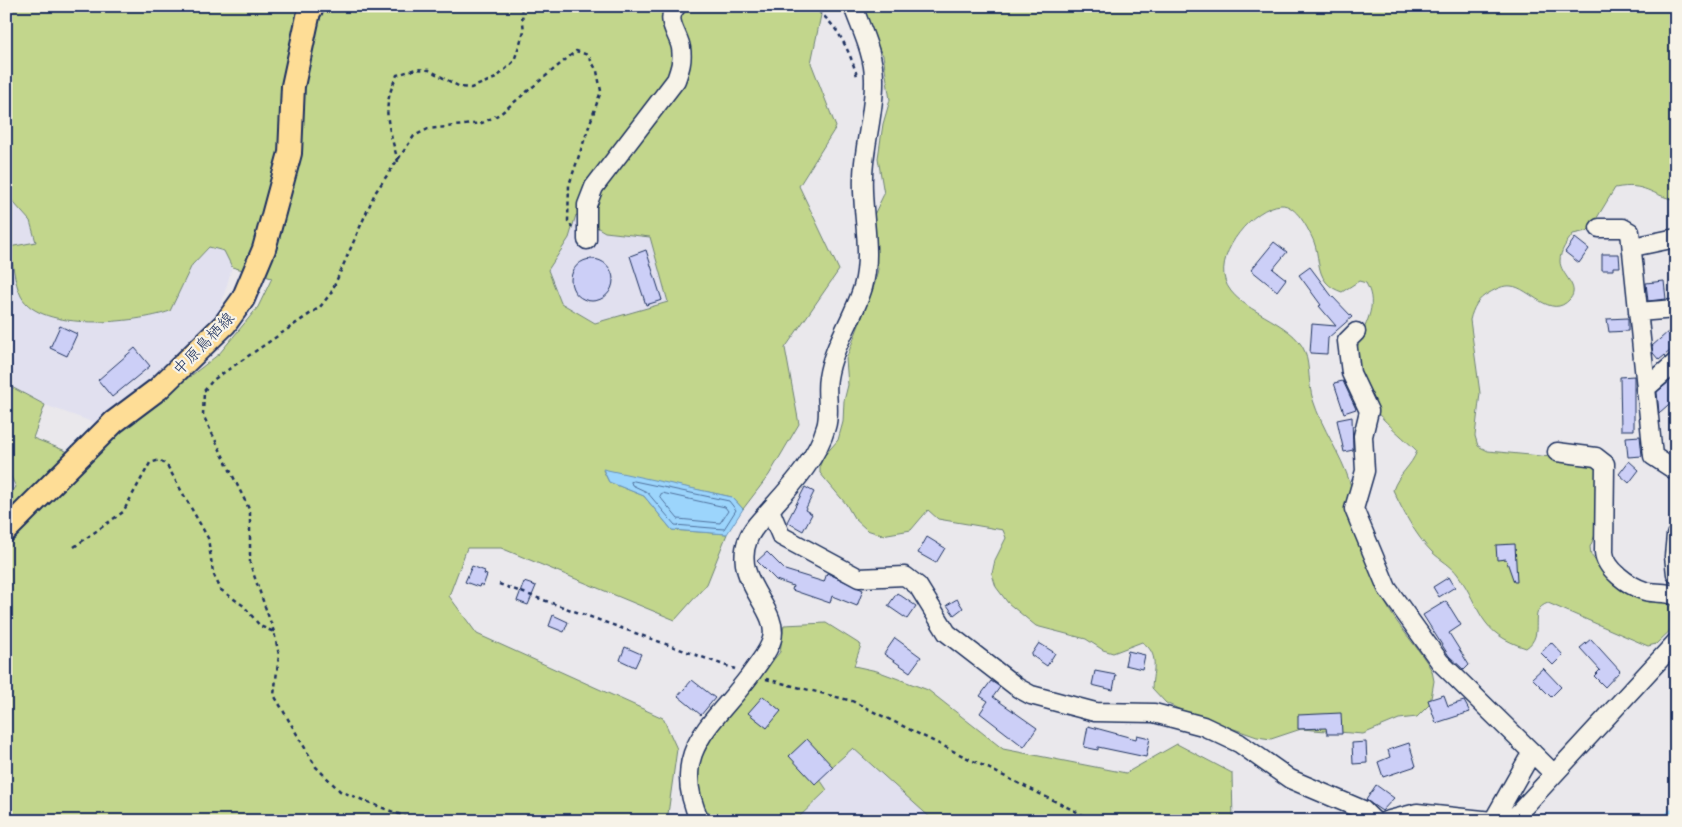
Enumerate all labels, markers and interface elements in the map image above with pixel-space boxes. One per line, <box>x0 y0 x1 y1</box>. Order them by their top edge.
street label: 中原鳥栖線 <box>165 304 242 382</box>

